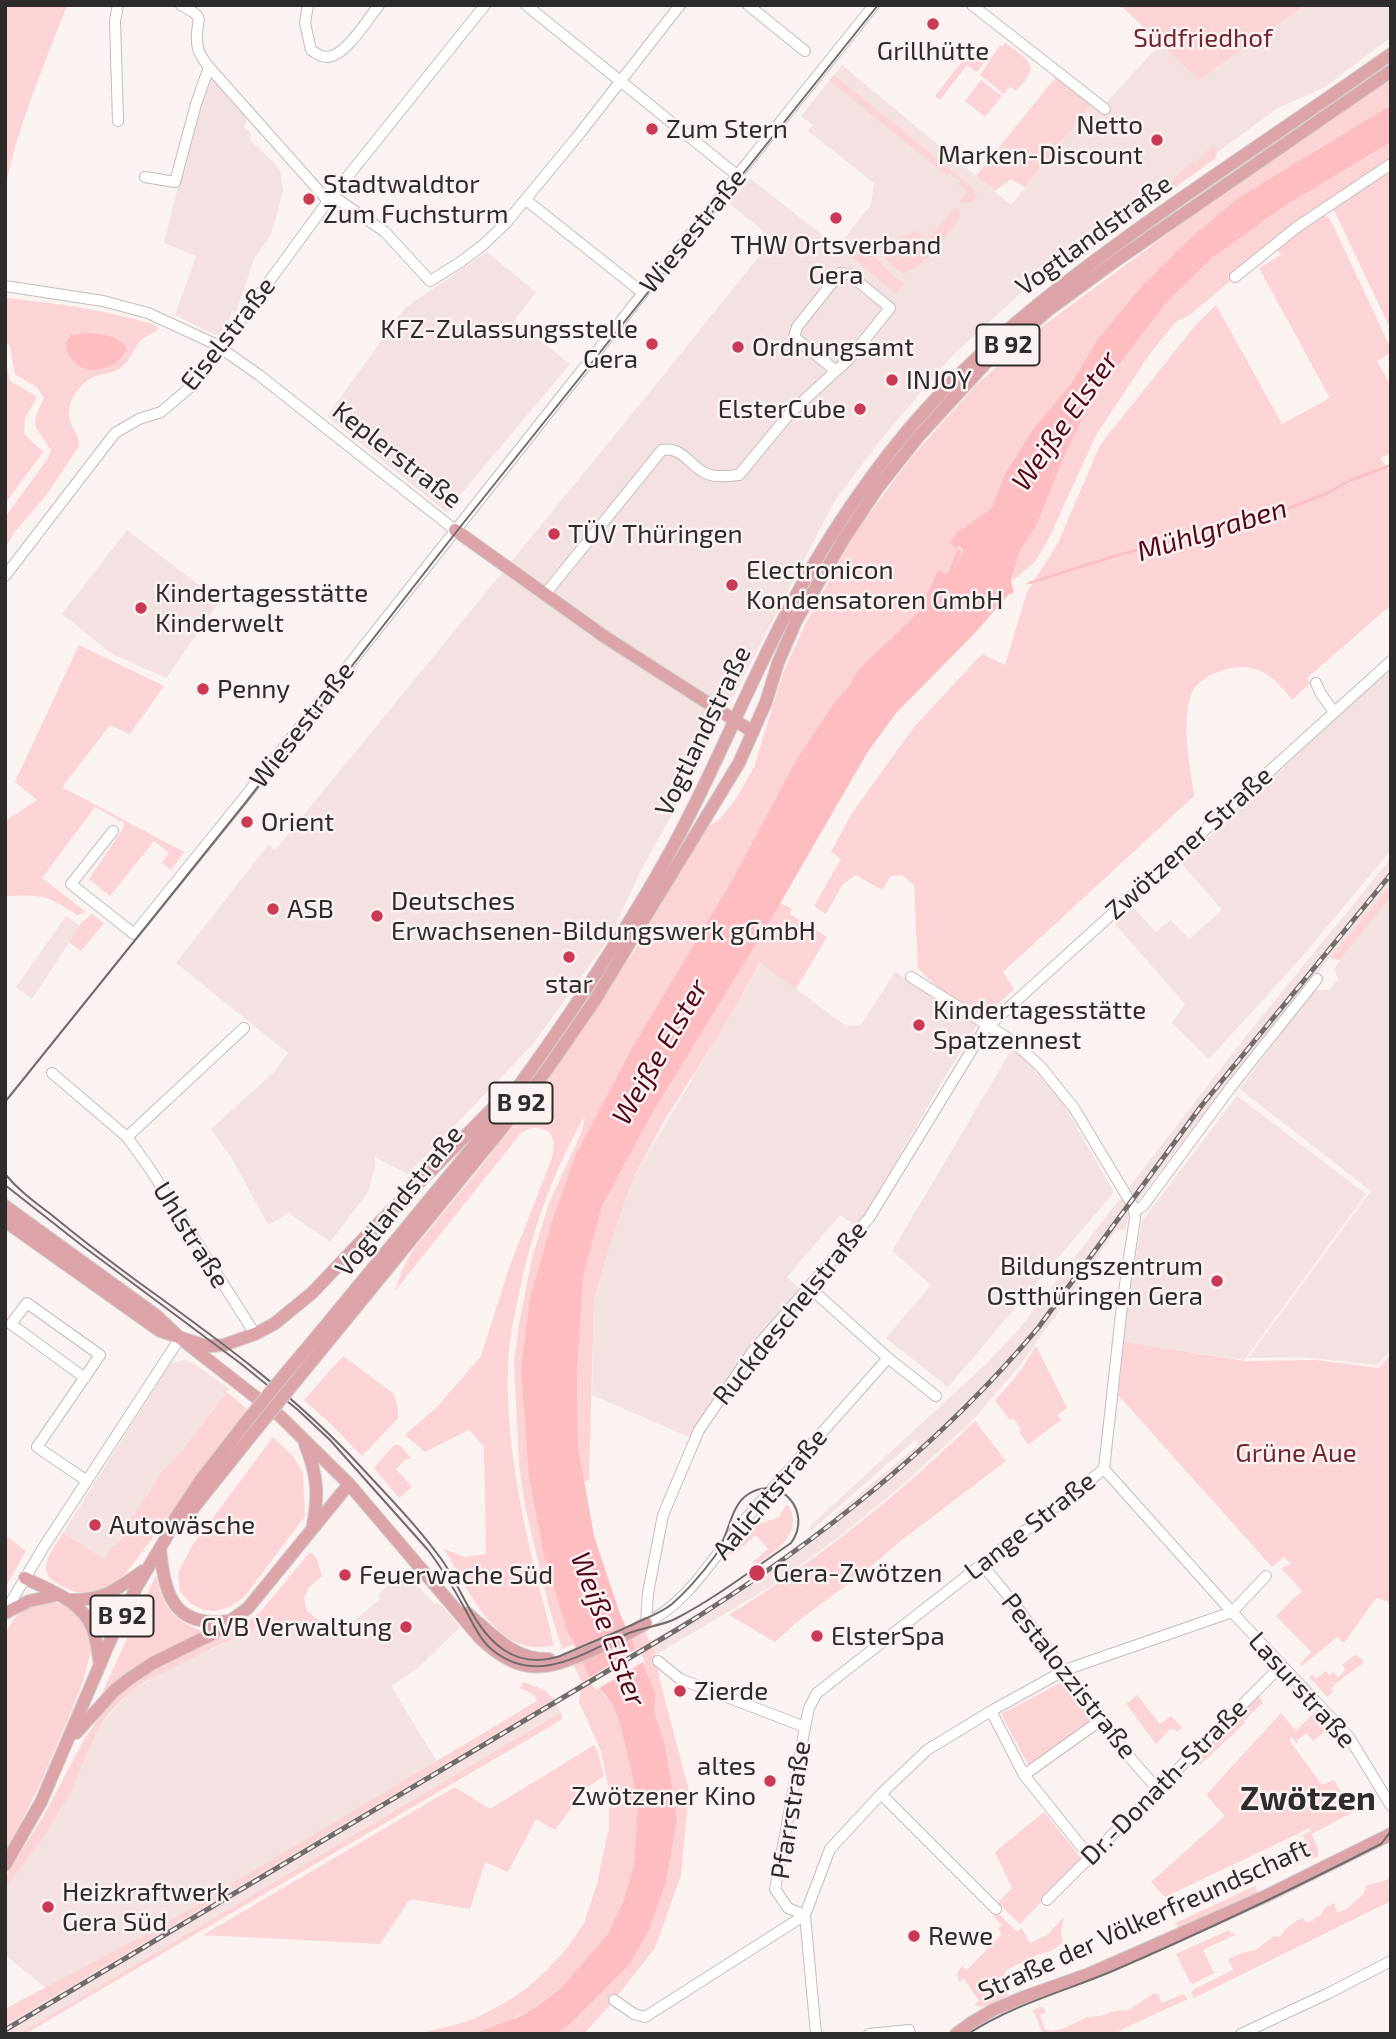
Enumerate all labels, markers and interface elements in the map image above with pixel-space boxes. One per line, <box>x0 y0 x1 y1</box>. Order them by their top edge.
marker: Grillhütte <box>925 16 941 32</box>
park label: Südfriedhof <box>1133 22 1273 54</box>
place label: Grillhütte <box>877 35 989 67</box>
place label: Netto Marken-Discount <box>938 109 1143 170</box>
place label: Zum Stern <box>666 113 788 145</box>
marker: Zum Stern <box>644 121 660 137</box>
marker: Netto Marken-Discount <box>1149 132 1165 148</box>
street label: Wiesestraße <box>633 162 753 300</box>
place label: Stadtwaldtor Zum Fuchsturm <box>323 168 508 230</box>
street label: Vogtlandstraße <box>1010 168 1178 302</box>
marker: Stadtwaldtor Zum Fuchsturm <box>301 191 317 207</box>
marker: THW Ortsverband Gera <box>828 210 844 226</box>
place label: THW Ortsverband Gera <box>731 229 941 290</box>
street label: Eiselstraße <box>174 271 282 397</box>
place label: KFZ-Zulassungsstelle Gera <box>380 313 638 374</box>
road number: B 92 <box>976 324 1040 366</box>
place label: Ordnungsamt <box>752 331 914 363</box>
marker: KFZ-Zulassungsstelle Gera <box>644 336 660 352</box>
marker: Ordnungsamt <box>730 339 746 355</box>
water label: Weiße Elster <box>1005 345 1125 497</box>
place label: INJOY <box>906 364 972 396</box>
marker: INJOY <box>884 372 900 388</box>
place label: ElsterCube <box>718 393 846 425</box>
street label: Keplerstraße <box>326 395 468 515</box>
marker: ElsterCube <box>852 401 868 417</box>
water label: Mühlgraben <box>1133 491 1291 569</box>
place label: TÜV Thüringen <box>568 518 743 550</box>
marker: TÜV Thüringen <box>546 526 562 542</box>
place label: Electronicon Kondensatoren GmbH <box>746 554 1003 616</box>
place label: Kindertagesstätte Kinderwelt <box>155 577 368 638</box>
marker: Electronicon Kondensatoren GmbH <box>724 577 740 593</box>
marker: Kindertagesstätte Kinderwelt <box>133 600 149 616</box>
street label: Vogtlandstraße <box>648 641 758 821</box>
street label: Wiesestraße <box>243 656 361 794</box>
place label: Penny <box>217 673 290 705</box>
marker: Penny <box>195 681 211 697</box>
street label: Zwötzener Straße <box>1099 760 1279 926</box>
place label: Orient <box>261 806 334 838</box>
marker: Orient <box>239 814 255 830</box>
place label: Deutsches Erwachsenen-Bildungswerk gGmbH <box>391 885 816 946</box>
place label: ASB <box>287 893 334 925</box>
marker: ASB <box>265 901 281 917</box>
marker: Deutsches Erwachsenen-Bildungswerk gGmbH <box>369 908 385 924</box>
marker: star <box>561 949 577 965</box>
place label: star <box>545 968 593 1000</box>
water label: Weiße Elster <box>605 973 715 1131</box>
place label: Kindertagesstätte Spatzennest <box>933 994 1146 1056</box>
marker: Kindertagesstätte Spatzennest <box>911 1017 927 1033</box>
road number: B 92 <box>490 1083 552 1124</box>
street label: Vogtlandstraße <box>329 1119 469 1283</box>
street label: Uhlstraße <box>146 1176 236 1294</box>
street label: Ruckdeschelstraße <box>706 1215 874 1411</box>
place label: Bildungszentrum Ostthüringen Gera <box>986 1250 1203 1312</box>
marker: Bildungszentrum Ostthüringen Gera <box>1209 1273 1225 1289</box>
street label: Aalichtstraße <box>706 1422 834 1566</box>
park label: Grüne Aue <box>1235 1437 1357 1469</box>
street label: Lange Straße <box>958 1465 1102 1587</box>
place label: Autowäsche <box>109 1509 255 1541</box>
marker: Autowäsche <box>87 1517 103 1533</box>
water label: Weiße Elster <box>563 1547 653 1711</box>
place label: Gera-Zwötzen <box>773 1557 942 1589</box>
place label: Feuerwache Süd <box>359 1559 553 1591</box>
marker: Gera-Zwötzen <box>747 1563 767 1583</box>
marker: Feuerwache Süd <box>337 1567 353 1583</box>
street label: Pestalozzistraße <box>995 1587 1143 1765</box>
road number: B 92 <box>90 1596 154 1636</box>
place label: GVB Verwaltung <box>201 1611 392 1643</box>
marker: GVB Verwaltung <box>398 1619 414 1635</box>
place label: ElsterSpa <box>831 1620 945 1652</box>
street label: Lasurstraße <box>1242 1626 1362 1754</box>
marker: ElsterSpa <box>809 1628 825 1644</box>
place label: Zierde <box>694 1675 768 1707</box>
marker: Zierde <box>672 1683 688 1699</box>
street label: Dr.-Donath-Straße <box>1074 1692 1254 1872</box>
street label: Pfarrstraße <box>765 1739 817 1881</box>
place label: altes Zwötzener Kino <box>571 1750 756 1812</box>
marker: altes Zwötzener Kino <box>762 1773 778 1789</box>
district label: Zwötzen <box>1240 1779 1376 1819</box>
street label: Straße der Völkerfreundschaft <box>973 1833 1315 2007</box>
place label: Heizkraftwerk Gera Süd <box>62 1876 230 1938</box>
marker: Heizkraftwerk Gera Süd <box>40 1899 56 1915</box>
place label: Rewe <box>928 1920 993 1952</box>
marker: Rewe <box>906 1928 922 1944</box>

